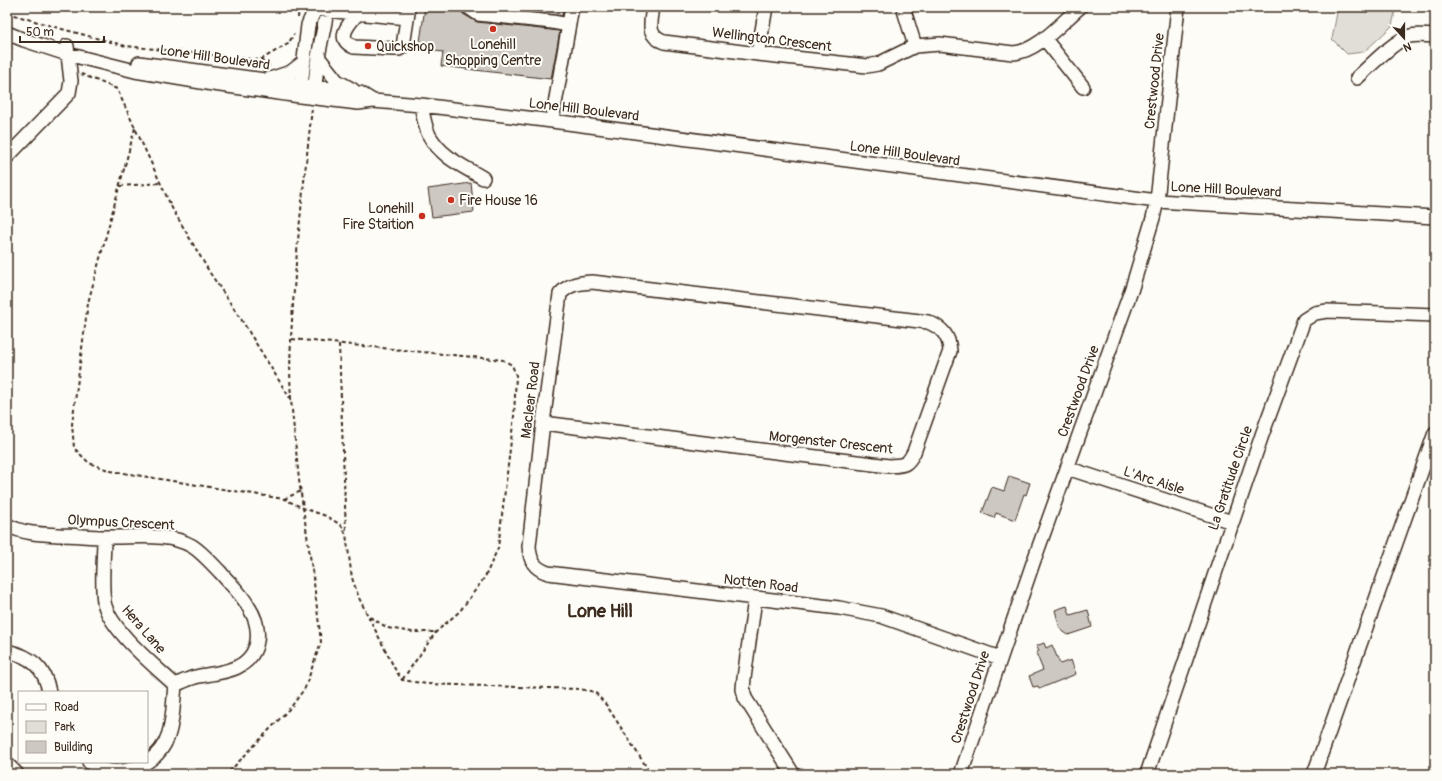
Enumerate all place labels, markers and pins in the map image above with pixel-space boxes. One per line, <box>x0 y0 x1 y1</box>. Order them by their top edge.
marker: Lonehill Shopping Centre <box>488 24 498 34</box>
place label: Lonehill Shopping Centre <box>445 36 541 69</box>
place label: Quickshop <box>376 38 435 55</box>
marker: Quickshop <box>363 41 373 51</box>
place label: Fire House 16 <box>459 192 538 209</box>
marker: Fire House 16 <box>446 195 456 205</box>
place label: Lonehill Fire Staition <box>342 200 414 233</box>
marker: Lonehill Fire Staition <box>417 211 427 221</box>

